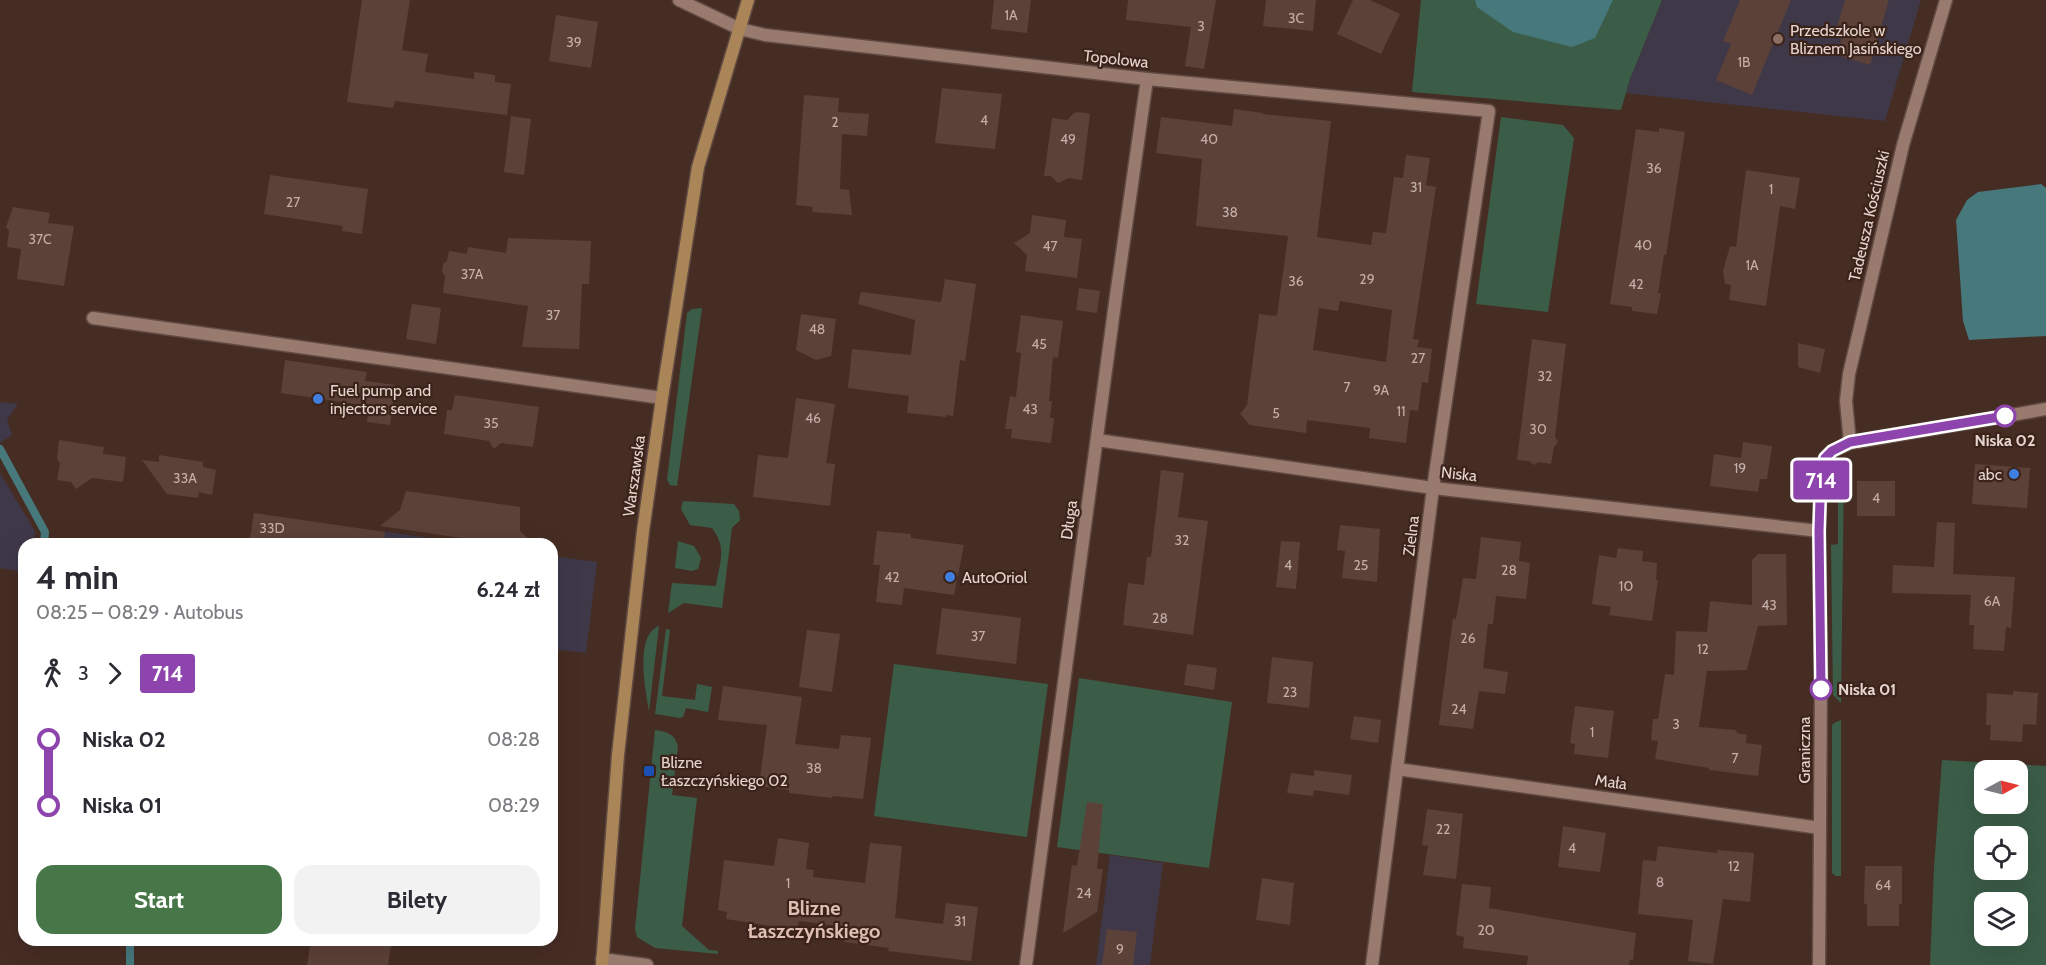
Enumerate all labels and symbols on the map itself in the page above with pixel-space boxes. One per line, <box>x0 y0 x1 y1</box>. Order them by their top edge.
house number: 1A <box>1004 6 1018 24</box>
house number: 3C <box>1288 9 1304 27</box>
house number: 3 <box>1197 17 1205 35</box>
place label: Przedszkole w Bliznem Jasińskiego <box>1790 21 1922 58</box>
marker: Przedszkole w Bliznem Jasińskiego <box>1771 32 1785 46</box>
house number: 39 <box>566 33 582 51</box>
street label: Topolowa <box>1082 46 1150 72</box>
house number: 1B <box>1738 53 1750 71</box>
house number: 4 <box>980 111 988 129</box>
house number: 2 <box>831 113 839 131</box>
house number: 49 <box>1060 130 1076 148</box>
house number: 40 <box>1200 130 1218 148</box>
street label: Tadeusza Kościuszki <box>1845 149 1893 283</box>
house number: 36 <box>1646 159 1662 177</box>
house number: 31 <box>1410 178 1422 196</box>
house number: 1 <box>1769 180 1773 198</box>
house number: 27 <box>286 193 300 211</box>
house number: 38 <box>1222 203 1238 221</box>
house number: 37C <box>28 230 52 248</box>
house number: 40 <box>1634 236 1652 254</box>
house number: 47 <box>1042 237 1058 255</box>
house number: 1A <box>1745 256 1759 274</box>
house number: 37A <box>461 265 484 283</box>
house number: 29 <box>1359 270 1375 288</box>
house number: 36 <box>1288 272 1304 290</box>
house number: 42 <box>1628 275 1644 293</box>
house number: 37 <box>546 306 560 324</box>
house number: 48 <box>809 320 825 338</box>
house number: 45 <box>1031 335 1047 353</box>
house number: 27 <box>1411 349 1425 367</box>
house number: 32 <box>1538 367 1552 385</box>
house number: 7 <box>1343 378 1351 396</box>
place label: Fuel pump and injectors service <box>330 381 437 418</box>
house number: 9A <box>1373 381 1389 399</box>
marker: Fuel pump and injectors service <box>311 392 325 406</box>
house number: 43 <box>1022 400 1038 418</box>
house number: 11 <box>1396 402 1406 420</box>
house number: 5 <box>1272 404 1280 422</box>
marker: Niska 02 <box>1994 405 2016 427</box>
house number: 46 <box>805 409 821 427</box>
house number: 35 <box>483 414 499 432</box>
house number: 30 <box>1529 420 1547 438</box>
place label: Niska 02 <box>1975 431 2035 450</box>
street label: Warszawska <box>619 434 649 518</box>
house number: 19 <box>1734 459 1746 477</box>
line badge: 714 <box>1786 460 1856 500</box>
street label: Niska <box>1440 463 1478 485</box>
place label: abc <box>1978 465 2002 484</box>
marker: abc <box>2007 467 2021 481</box>
house number: 33A <box>173 469 197 487</box>
house number: 4 <box>1872 489 1880 507</box>
street label: Długa <box>1057 499 1081 541</box>
street label: Zielna <box>1399 514 1423 557</box>
house number: 33D <box>259 519 285 537</box>
house number: 32 <box>1175 531 1189 549</box>
house number: 4 <box>1284 556 1292 574</box>
house number: 25 <box>1354 556 1368 574</box>
house number: 28 <box>1501 561 1517 579</box>
house number: 42 <box>884 568 900 586</box>
place label: AutoOriol <box>962 568 1027 587</box>
marker: AutoOriol <box>943 570 957 584</box>
house number: 10 <box>1619 577 1633 595</box>
house number: 6A <box>1984 592 2001 610</box>
house number: 43 <box>1761 596 1777 614</box>
house number: 28 <box>1152 609 1168 627</box>
house number: 37 <box>971 627 985 645</box>
house number: 26 <box>1460 629 1476 647</box>
house number: 12 <box>1697 640 1709 658</box>
marker: Niska 01 <box>1810 678 1832 700</box>
place label: Niska 01 <box>1838 680 1896 699</box>
house number: 23 <box>1283 683 1297 701</box>
house number: 24 <box>1451 700 1467 718</box>
house number: 3 <box>1672 715 1680 733</box>
street label: Graniczna <box>1795 716 1814 784</box>
house number: 1 <box>1590 723 1594 741</box>
house number: 7 <box>1731 749 1739 767</box>
place label: Blizne Łaszczyńskiego 02 <box>661 753 788 790</box>
house number: 38 <box>806 759 822 777</box>
north arrow <box>1974 760 2028 814</box>
marker: Blizne Łaszczyńskiego 02 <box>642 764 656 778</box>
street label: Mała <box>1594 770 1628 794</box>
house number: 22 <box>1436 820 1450 838</box>
house number: 4 <box>1568 839 1576 857</box>
house number: 12 <box>1728 857 1740 875</box>
house number: 8 <box>1656 873 1664 891</box>
house number: 1 <box>786 874 790 892</box>
house number: 64 <box>1875 876 1891 894</box>
house number: 24 <box>1076 884 1092 902</box>
district label: Blizne Łaszczyńskiego <box>748 896 880 943</box>
house number: 31 <box>954 912 966 930</box>
house number: 20 <box>1477 921 1495 939</box>
house number: 9 <box>1116 940 1124 958</box>

